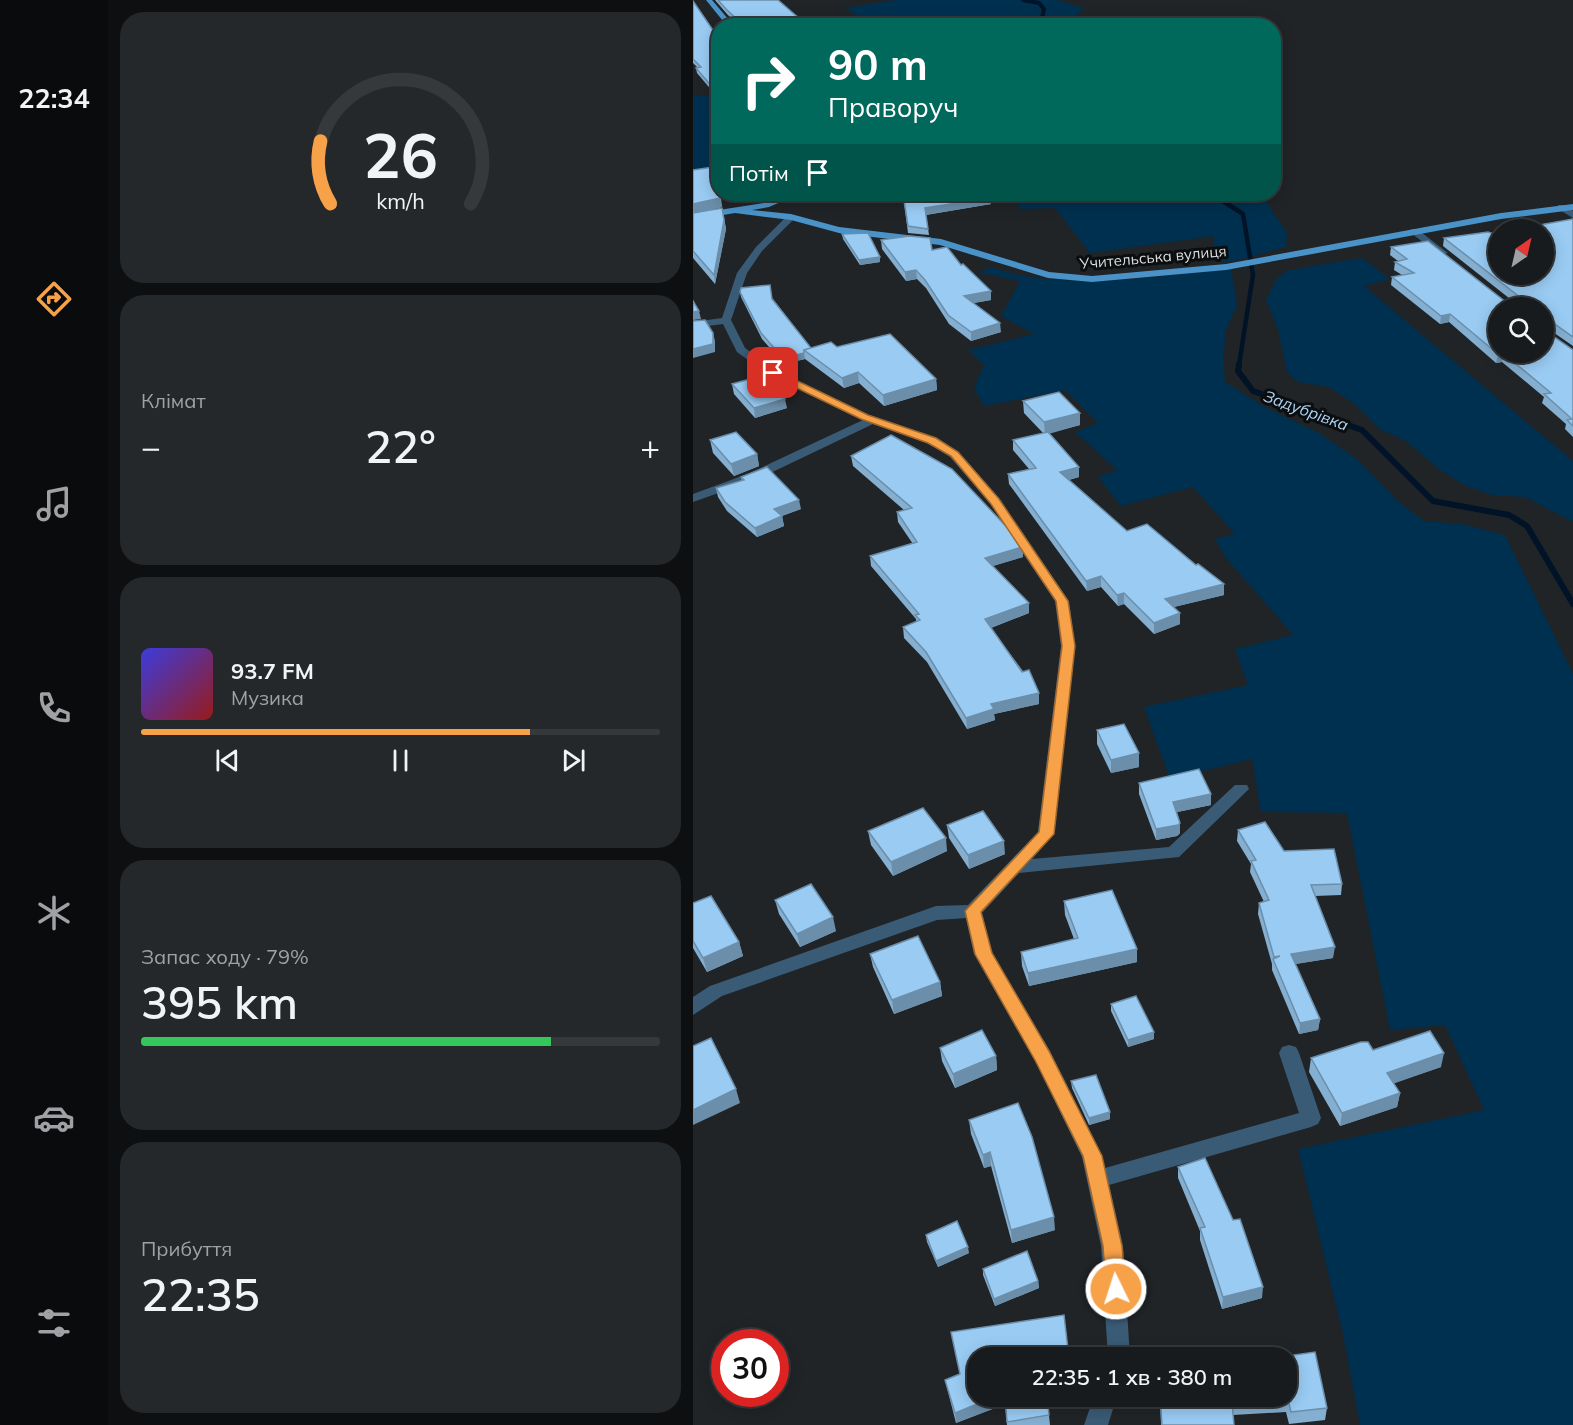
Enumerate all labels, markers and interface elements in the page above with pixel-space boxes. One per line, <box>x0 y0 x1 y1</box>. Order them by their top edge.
text: 90 m <box>828 38 928 91</box>
icon: right <box>729 42 807 120</box>
text: 22:34 <box>18 81 90 115</box>
text: Праворуч <box>828 90 958 124</box>
text: 26 <box>363 115 438 194</box>
icon: arrive <box>801 156 834 189</box>
text: Потім <box>729 159 789 187</box>
text: km/h <box>376 188 425 215</box>
north arrow <box>1488 219 1554 285</box>
map controls <box>1488 219 1554 363</box>
street label: Учительська вулиця <box>1078 241 1227 273</box>
icon: directions <box>33 278 75 320</box>
button: search <box>1488 297 1554 363</box>
pin <box>747 347 798 398</box>
icon: arrive <box>756 356 789 389</box>
water label: Задубрівка <box>1261 385 1351 435</box>
text: Клімат <box>141 388 206 413</box>
text: 22° <box>365 418 436 474</box>
text: − <box>141 426 161 467</box>
text: + <box>640 426 660 467</box>
icon: music <box>33 483 75 525</box>
text: 93.7 FM <box>231 657 314 685</box>
text: Музика <box>231 685 304 710</box>
icon: phone <box>33 687 75 729</box>
icon: previous <box>211 744 244 777</box>
icon: pause <box>384 744 417 777</box>
icon: next <box>557 744 590 777</box>
icon: climate <box>33 892 75 934</box>
text: Запас ходу · 79% <box>141 944 309 969</box>
text: 395 km <box>141 974 298 1030</box>
icon: car <box>33 1097 75 1139</box>
text: Прибуття <box>141 1236 232 1261</box>
position arrow <box>1084 1257 1148 1321</box>
text: 22:35 <box>141 1266 260 1322</box>
icon: filters <box>33 1302 75 1344</box>
speed limit sign: 30 <box>711 1329 789 1407</box>
text: 22:35 · 1 хв · 380 m <box>1032 1363 1232 1391</box>

